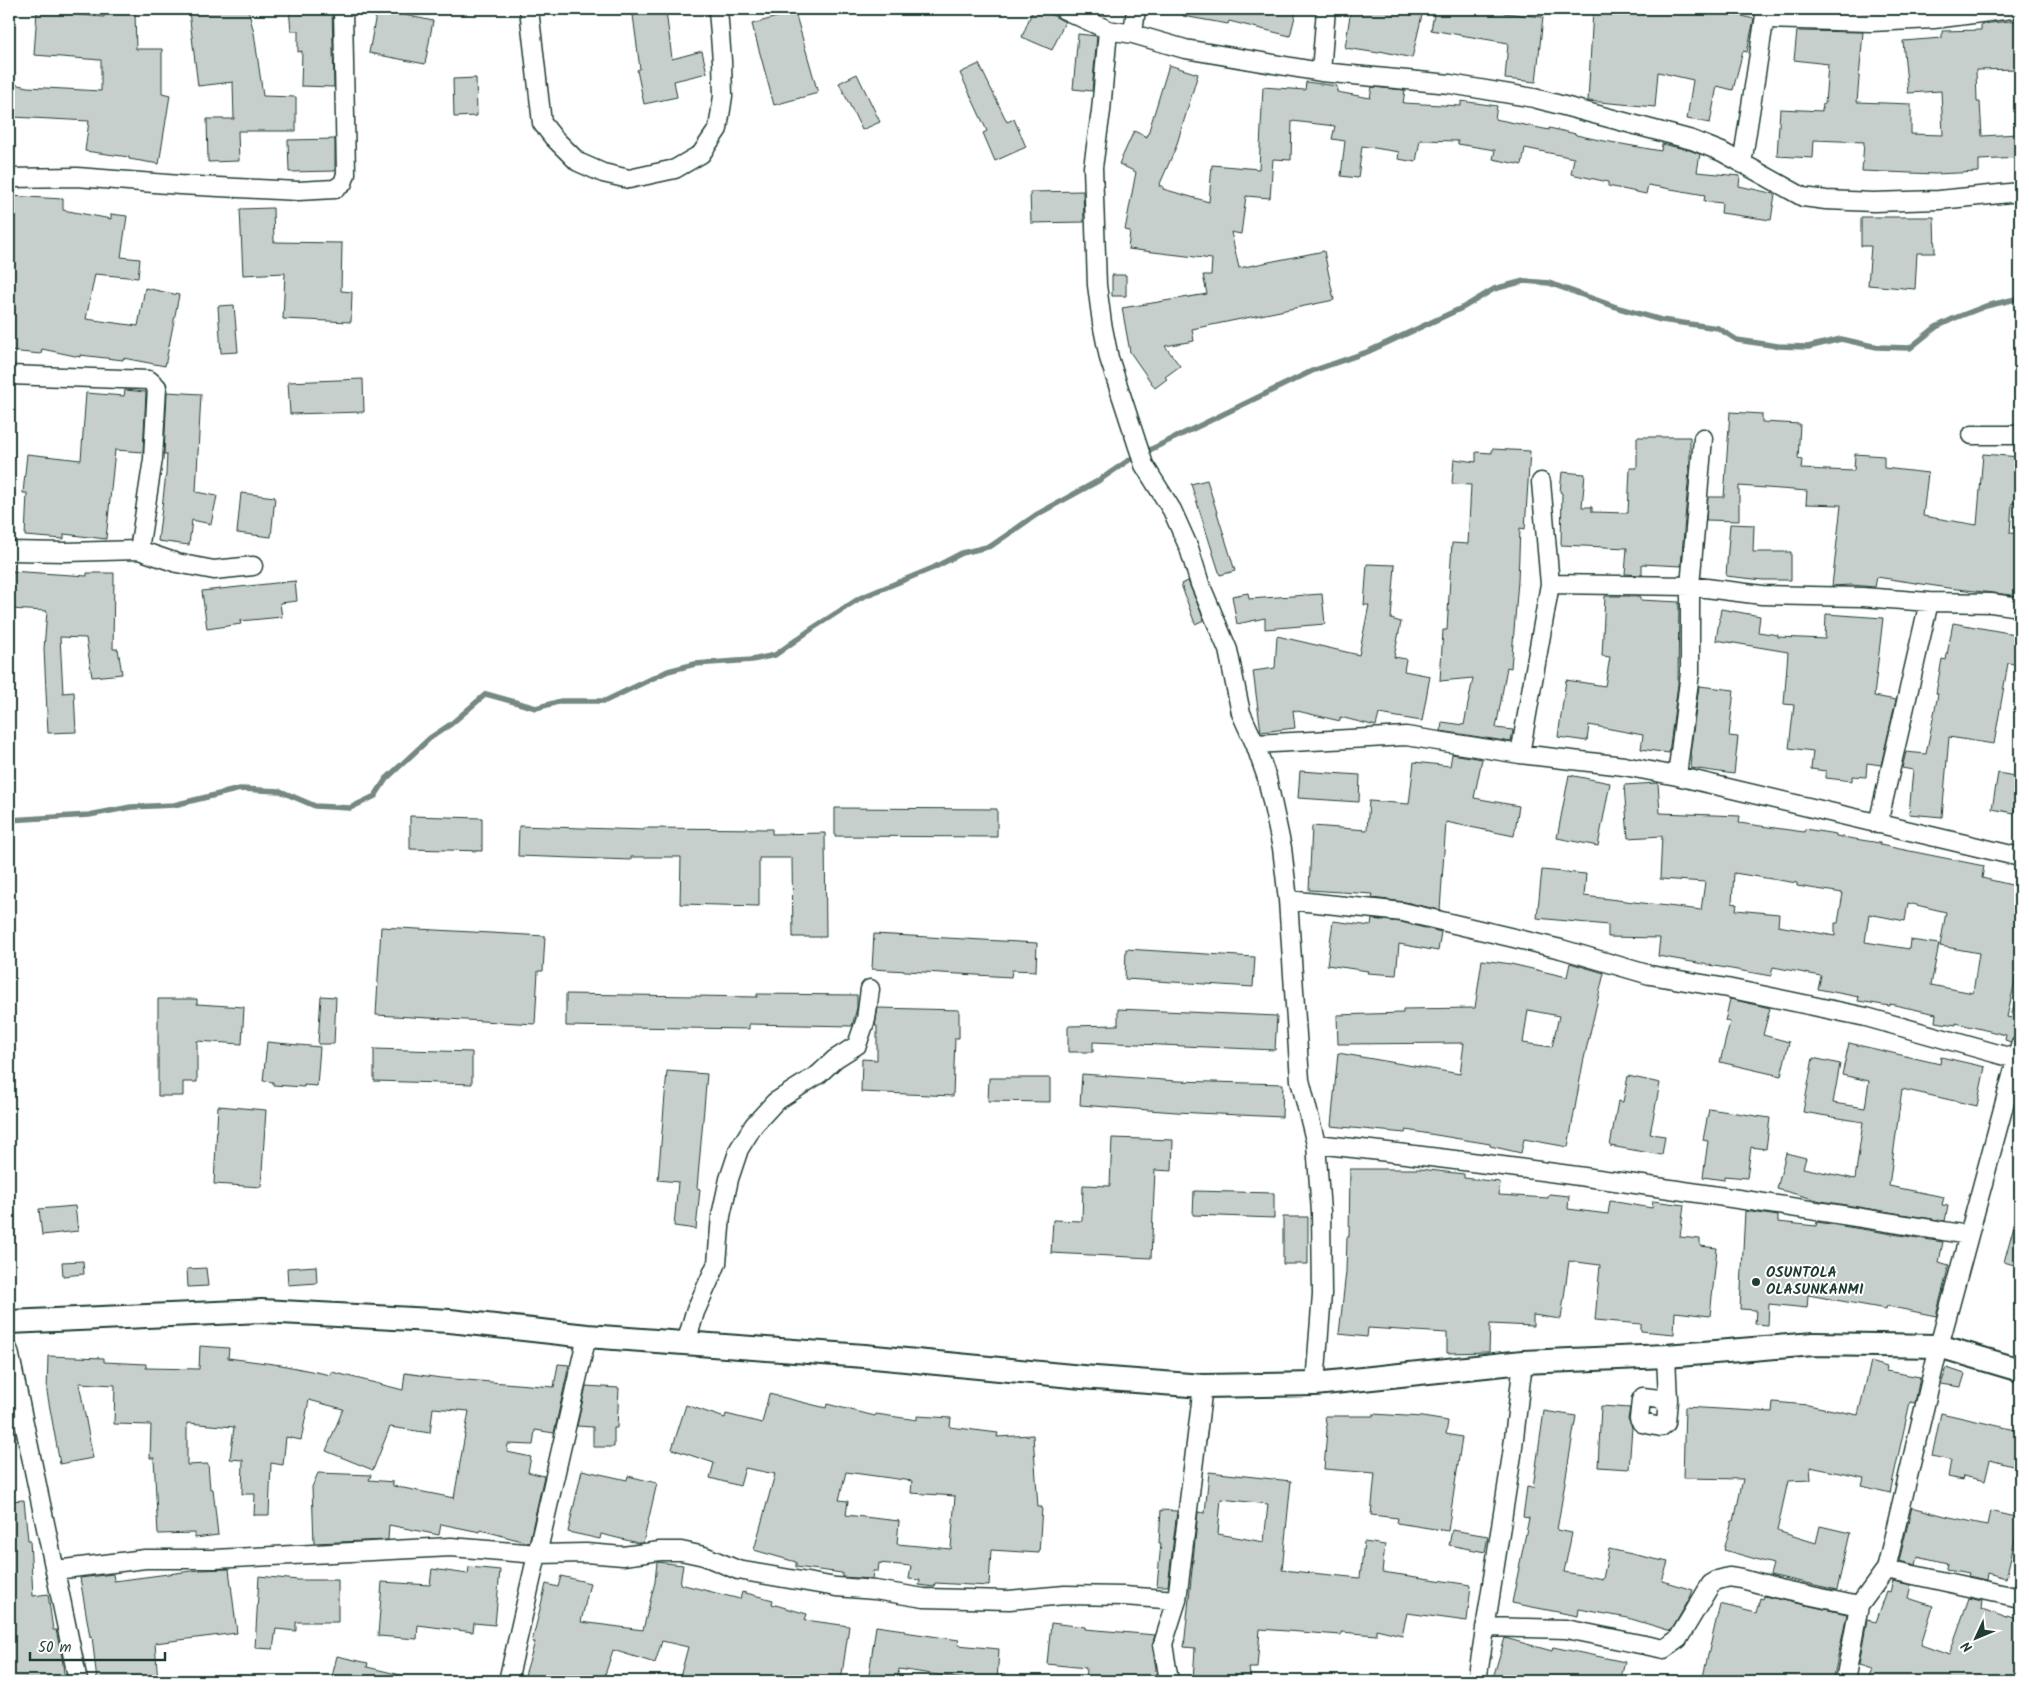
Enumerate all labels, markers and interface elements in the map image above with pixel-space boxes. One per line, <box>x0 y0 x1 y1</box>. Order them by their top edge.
place label: OSUNTOLA OLASUNKANMI <box>1766 1261 1864 1302</box>
marker: OSUNTOLA OLASUNKANMI <box>1750 1276 1762 1288</box>
north arrow <box>1952 1612 2002 1662</box>
scale bar <box>30 1630 165 1662</box>
text: N <box>1956 1635 1978 1657</box>
text: 50 m <box>38 1636 72 1660</box>

